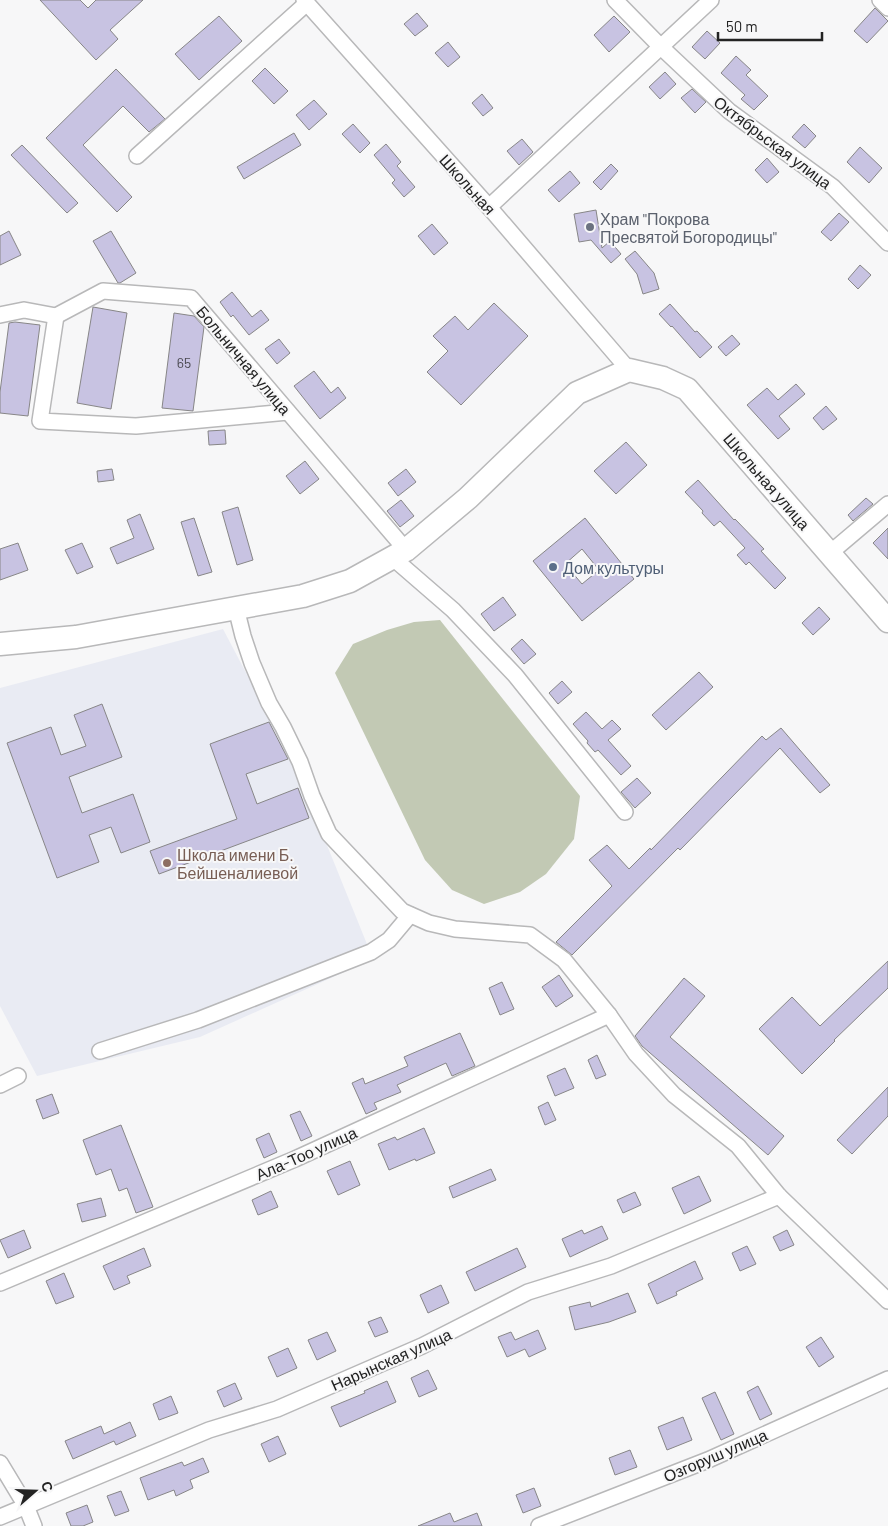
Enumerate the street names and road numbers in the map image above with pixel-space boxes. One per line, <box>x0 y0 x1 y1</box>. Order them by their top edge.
street label: Октябрьская улица <box>711 92 836 192</box>
street label: Школьная <box>436 150 500 218</box>
street label: Больничная улица <box>193 302 295 418</box>
street label: Школьная улица <box>720 429 814 533</box>
street label: Ала-Тоо улица <box>252 1122 360 1184</box>
street label: Нарынская улица <box>328 1324 454 1394</box>
street label: Озгоруш улица <box>660 1425 770 1485</box>

